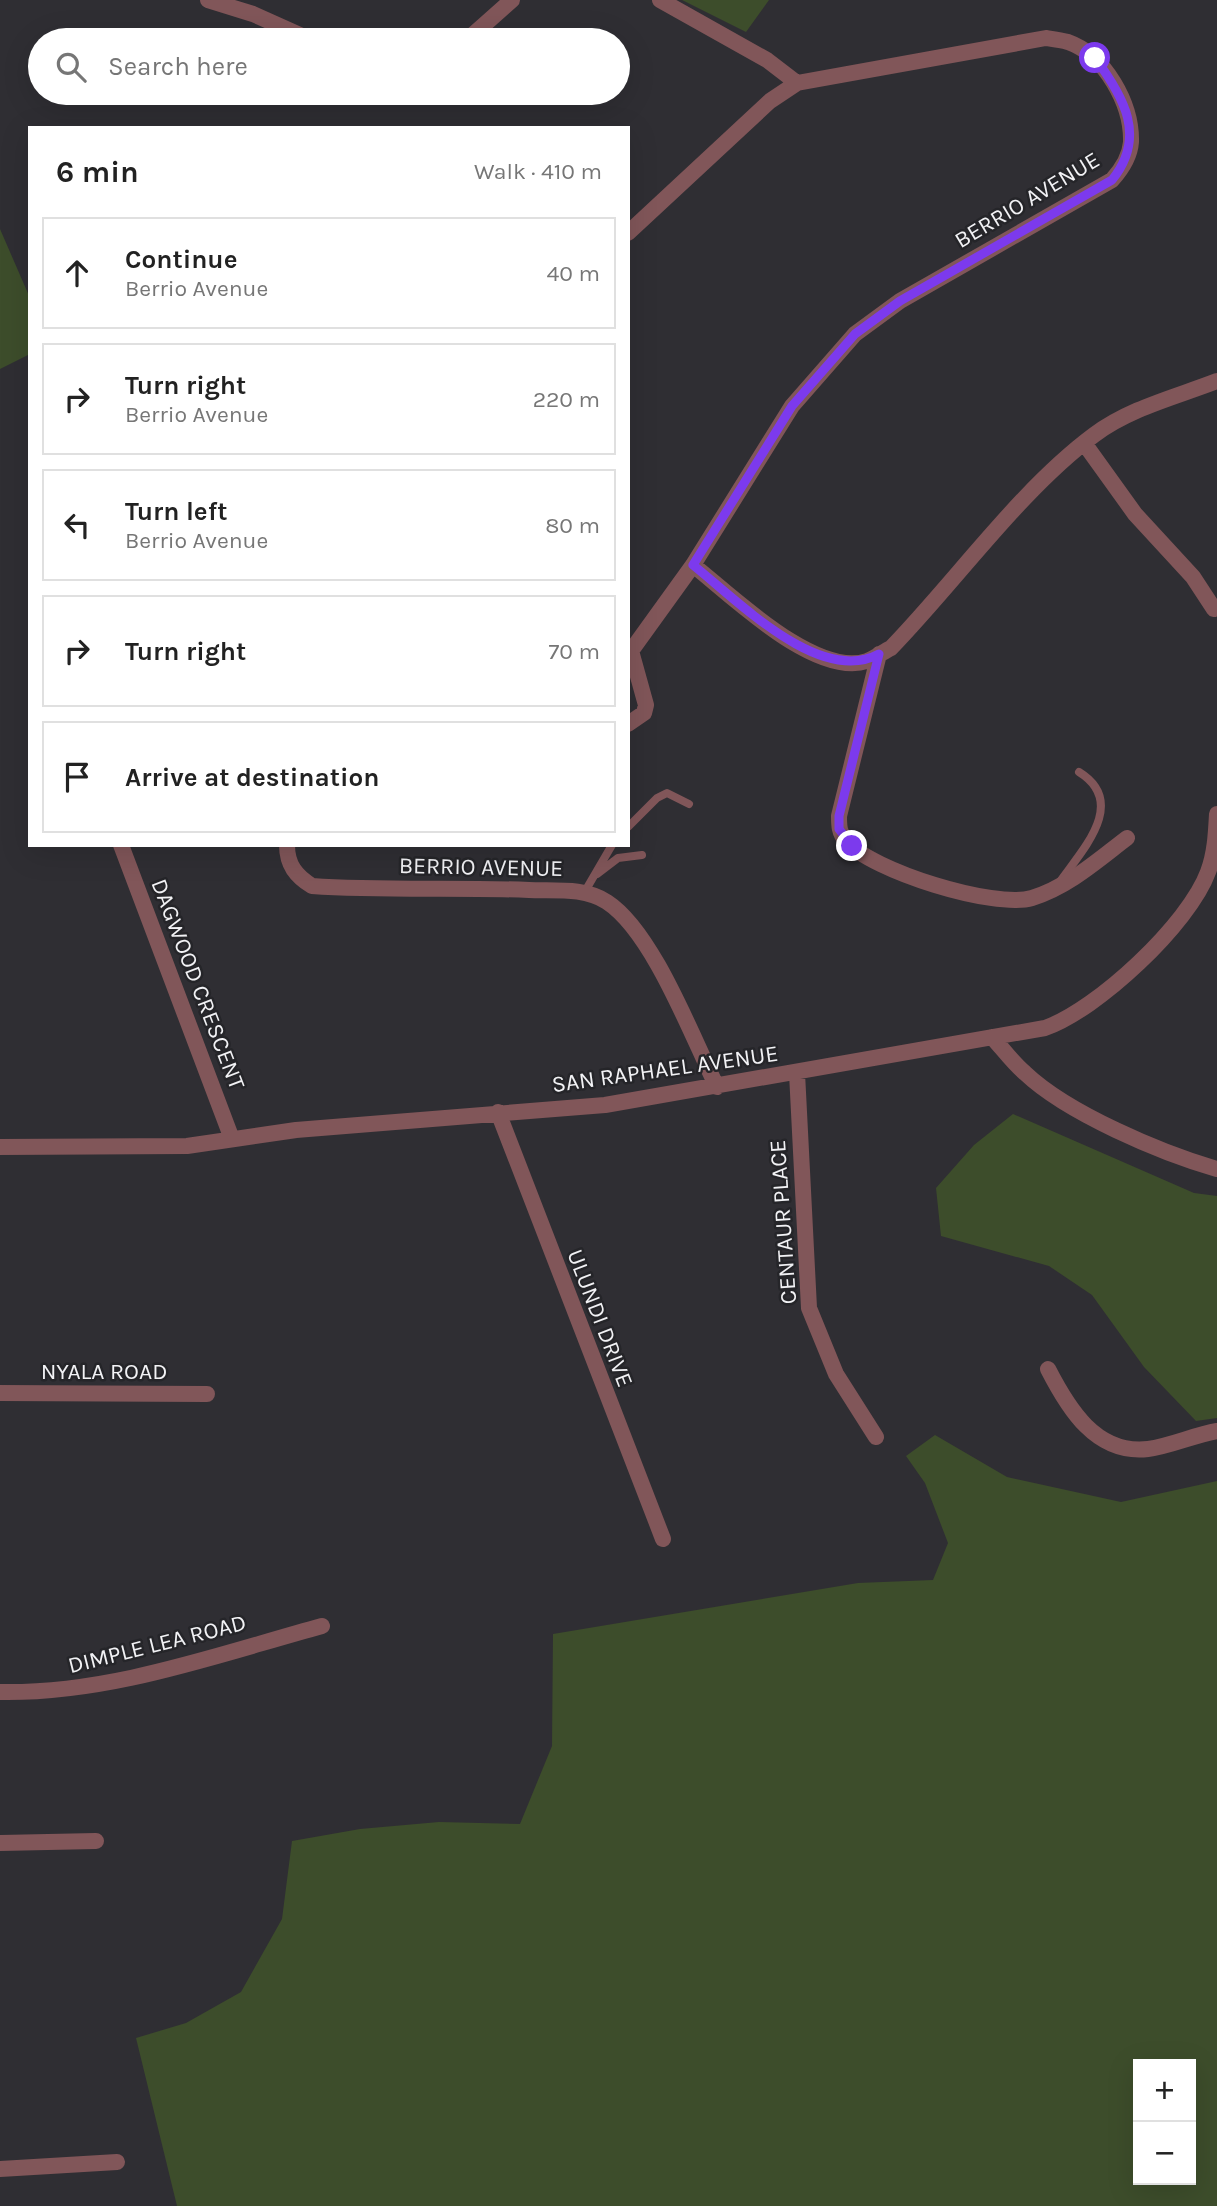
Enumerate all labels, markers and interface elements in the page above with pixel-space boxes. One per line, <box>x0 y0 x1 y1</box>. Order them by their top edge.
search box <box>28 28 630 105</box>
route start <box>1079 42 1110 73</box>
icon: search <box>52 48 90 86</box>
text: Search here <box>108 51 248 82</box>
street label: BERRIO AVENUE <box>950 146 1104 254</box>
text: 6 min <box>56 154 139 190</box>
text: Walk · 410 m <box>474 158 602 185</box>
text: Continue <box>125 244 237 275</box>
icon: ahead <box>58 254 96 292</box>
text: 40 m <box>547 260 600 287</box>
text: Berrio Avenue <box>125 275 268 302</box>
text: Turn right <box>125 370 246 401</box>
icon: right <box>58 380 96 418</box>
text: 220 m <box>533 386 600 413</box>
text: Berrio Avenue <box>125 401 268 428</box>
text: Turn left <box>125 496 227 527</box>
icon: left <box>58 506 96 544</box>
text: 80 m <box>545 512 600 539</box>
text: Berrio Avenue <box>125 527 268 554</box>
icon: right <box>58 632 96 670</box>
text: Turn right <box>125 636 246 667</box>
text: 70 m <box>549 638 600 665</box>
icon: arrive <box>58 758 96 796</box>
text: Arrive at destination <box>125 762 379 793</box>
route end <box>836 830 867 861</box>
street label: BERRIO AVENUE <box>399 852 563 882</box>
street label: DAGWOOD CRESCENT <box>145 875 251 1094</box>
street label: SAN RAPHAEL AVENUE <box>550 1040 780 1098</box>
street label: CENTAUR PLACE <box>764 1139 802 1305</box>
street label: ULUNDI DRIVE <box>561 1245 639 1391</box>
street label: NYALA ROAD <box>41 1358 167 1385</box>
street label: DIMPLE LEA ROAD <box>65 1609 249 1679</box>
map controls <box>1133 2059 1196 2185</box>
button: + <box>1133 2059 1196 2122</box>
button: − <box>1133 2122 1196 2185</box>

